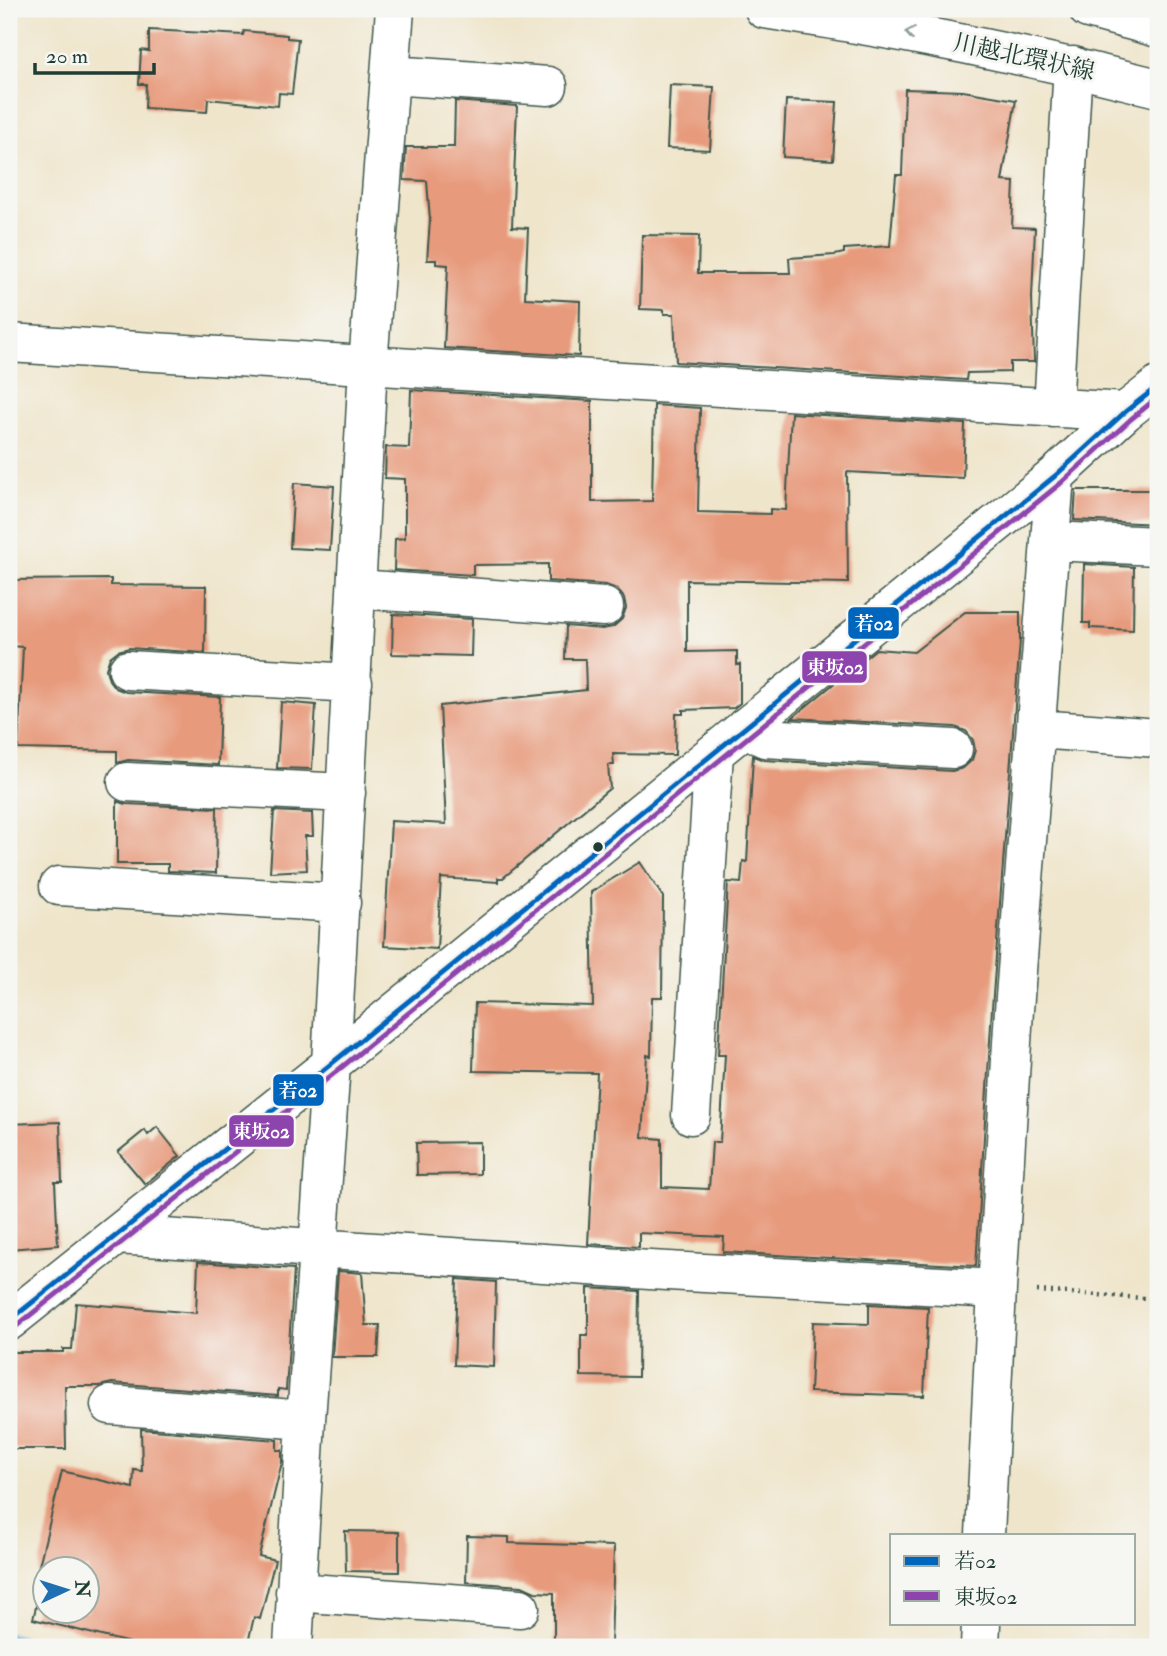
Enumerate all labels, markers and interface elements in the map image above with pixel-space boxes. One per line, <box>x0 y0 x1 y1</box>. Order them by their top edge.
one-way arrow <box>904 26 916 41</box>
street label: 川越北環状線 <box>950 27 1098 88</box>
scale bar <box>35 32 154 76</box>
text: 20 m <box>46 43 88 70</box>
line badge: 若02 <box>847 606 900 640</box>
text: 若02 <box>855 612 894 636</box>
line badge: 東坂02 <box>801 650 868 684</box>
text: 東坂02 <box>806 656 864 680</box>
unlabelled marker <box>591 840 605 854</box>
line badge: 若02 <box>272 1073 325 1107</box>
text: 若02 <box>279 1079 318 1103</box>
line badge: 東坂02 <box>228 1114 295 1148</box>
text: 東坂02 <box>232 1120 290 1144</box>
legend <box>890 1534 1136 1624</box>
text: 若02 <box>954 1548 996 1575</box>
north arrow <box>32 1554 102 1624</box>
text: N <box>69 1579 95 1599</box>
text: 東坂02 <box>954 1584 1017 1611</box>

